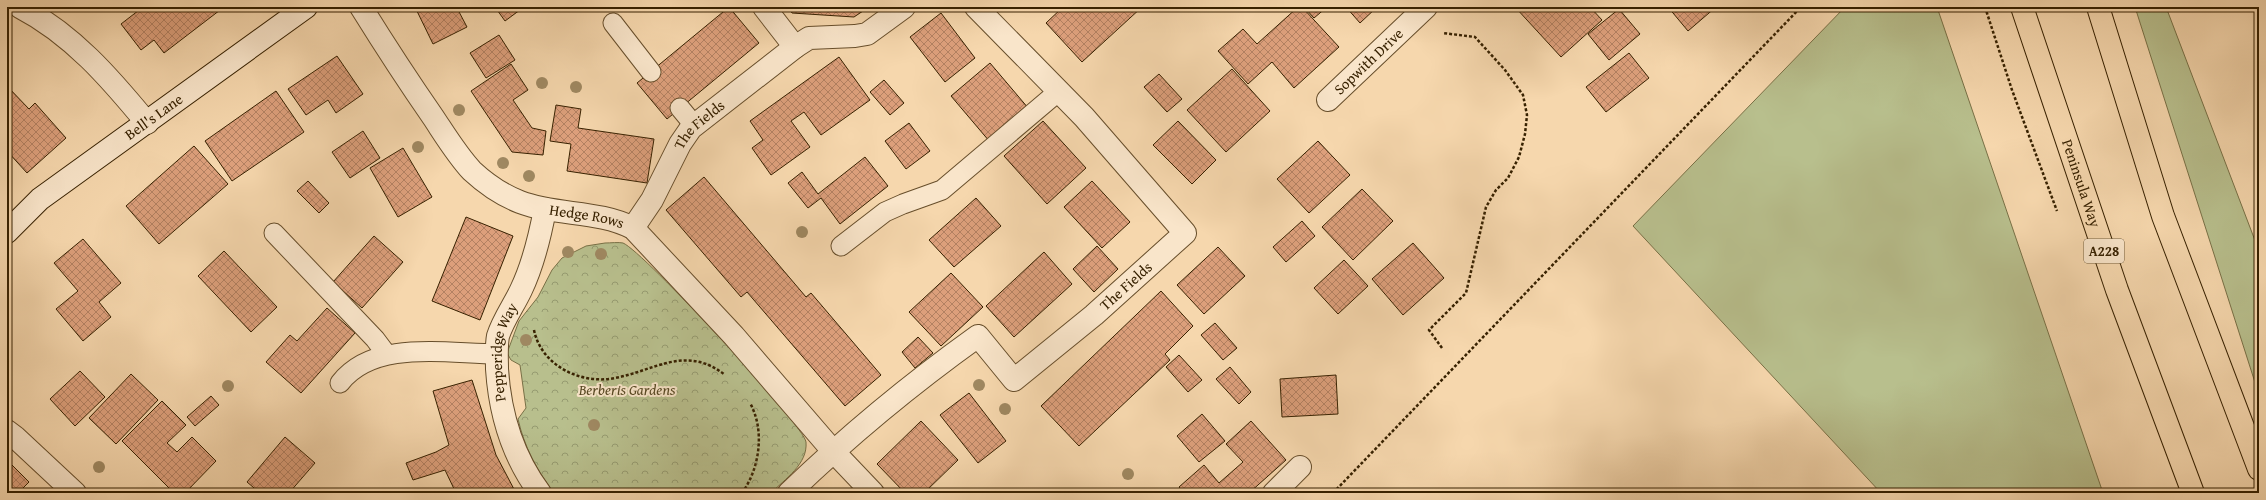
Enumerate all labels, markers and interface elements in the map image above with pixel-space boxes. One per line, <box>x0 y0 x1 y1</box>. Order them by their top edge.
street label: Sopwith Drive <box>1329 23 1408 99</box>
street label: Bell's Lane <box>120 88 187 145</box>
street label: The Fields <box>668 95 729 152</box>
street label: Peninsula Way <box>2057 136 2106 230</box>
street label: Hedge Rows <box>548 199 627 233</box>
road number: A228 <box>2084 239 2124 263</box>
street label: The Fields <box>1095 256 1157 315</box>
street label: Pepperidge Way <box>486 298 523 403</box>
park label: Berberis Gardens <box>578 379 676 400</box>

